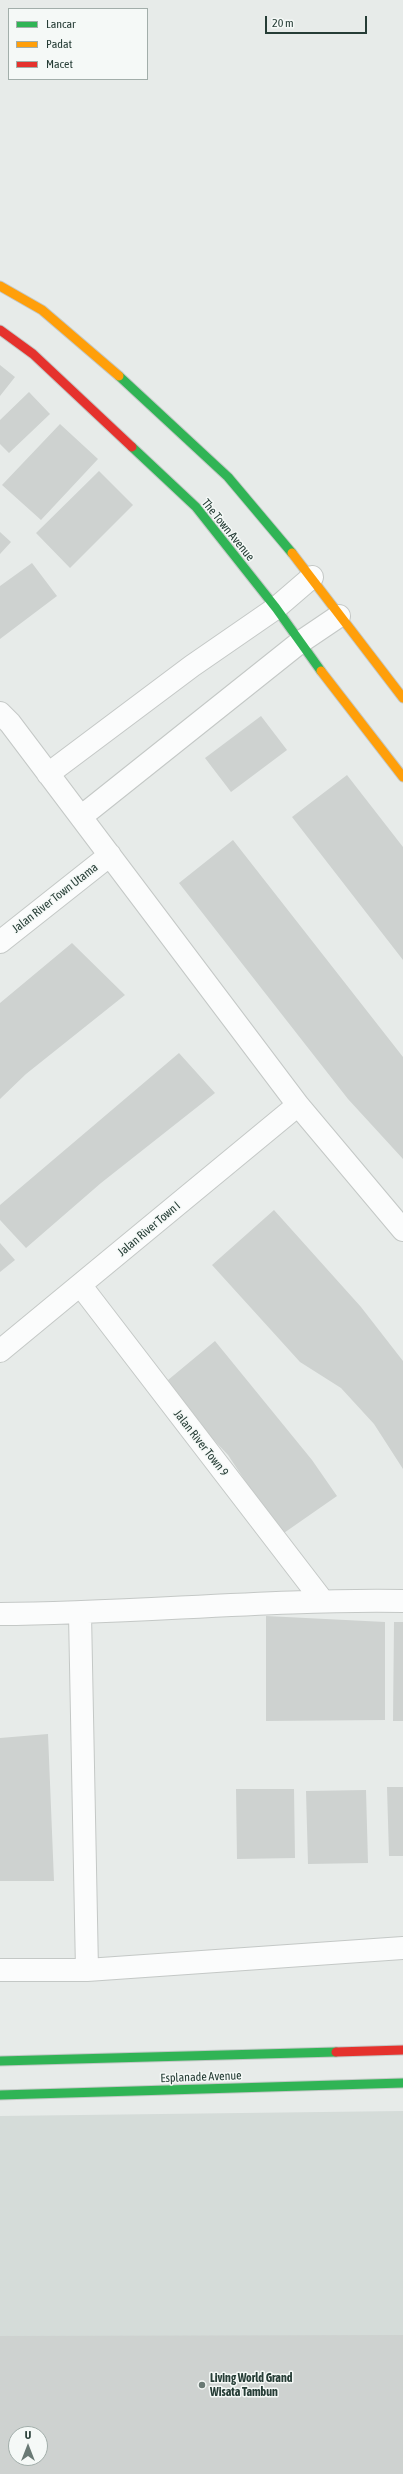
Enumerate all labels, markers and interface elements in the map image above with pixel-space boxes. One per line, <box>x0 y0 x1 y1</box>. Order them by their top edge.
legend <box>8 8 148 80</box>
scale bar <box>267 8 369 34</box>
text: 20 m <box>272 16 294 30</box>
text: Lancar <box>46 17 76 31</box>
text: Padat <box>46 37 72 51</box>
text: Macet <box>46 57 73 71</box>
street label: The Town Avenue <box>199 496 257 564</box>
street label: Jalan River Town Utama <box>9 860 101 936</box>
street label: Jalan River Town I <box>115 1199 183 1259</box>
street label: Jalan River Town 9 <box>171 1407 231 1479</box>
street label: Esplanade Avenue <box>160 2068 242 2086</box>
place label: Living World Grand Wisata Tambun <box>210 2371 292 2399</box>
marker: Living World Grand Wisata Tambun <box>197 2380 207 2390</box>
north arrow <box>8 2426 48 2466</box>
text: U <box>25 2429 31 2441</box>

